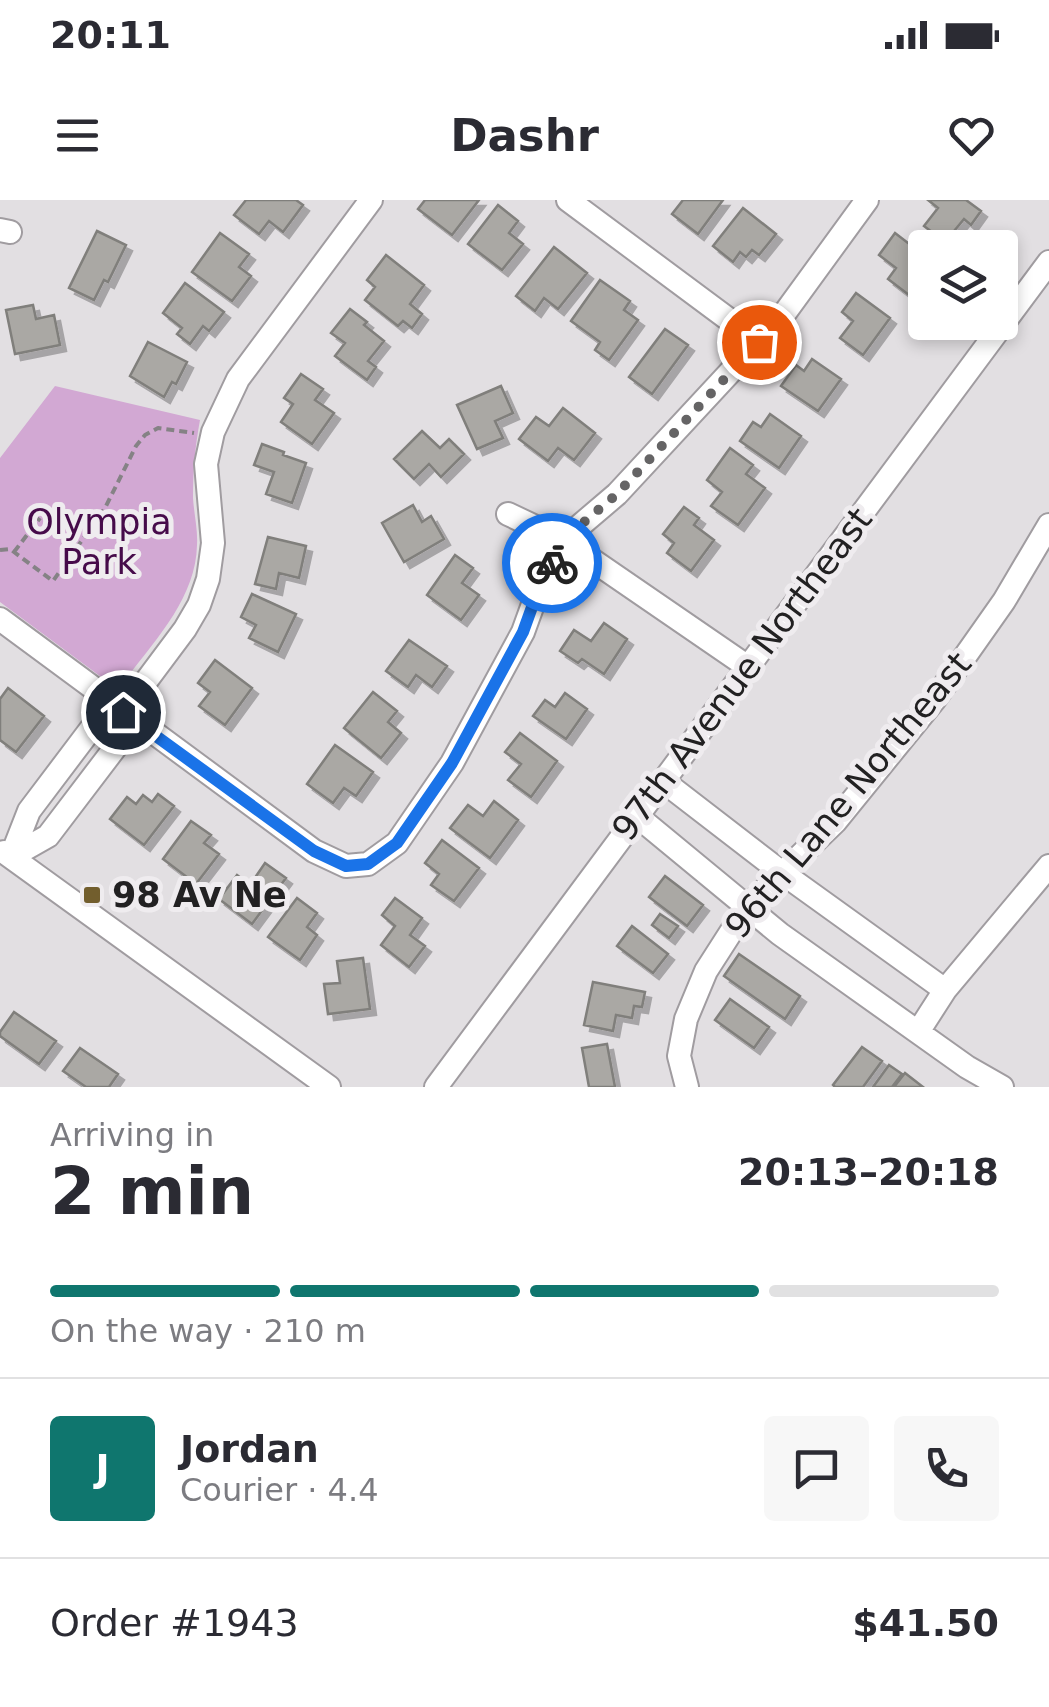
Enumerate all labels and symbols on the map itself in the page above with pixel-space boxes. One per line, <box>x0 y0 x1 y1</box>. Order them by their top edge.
pin <box>717 300 802 385</box>
street label: 97th Avenue Northeast <box>604 500 880 848</box>
park label: Olympia Park <box>26 502 172 582</box>
courier <box>502 513 602 613</box>
street label: 96th Lane Northeast <box>717 644 979 946</box>
pin <box>81 670 166 755</box>
place label: 98 Av Ne <box>112 875 287 915</box>
marker: 98 Av Ne <box>81 884 103 906</box>

